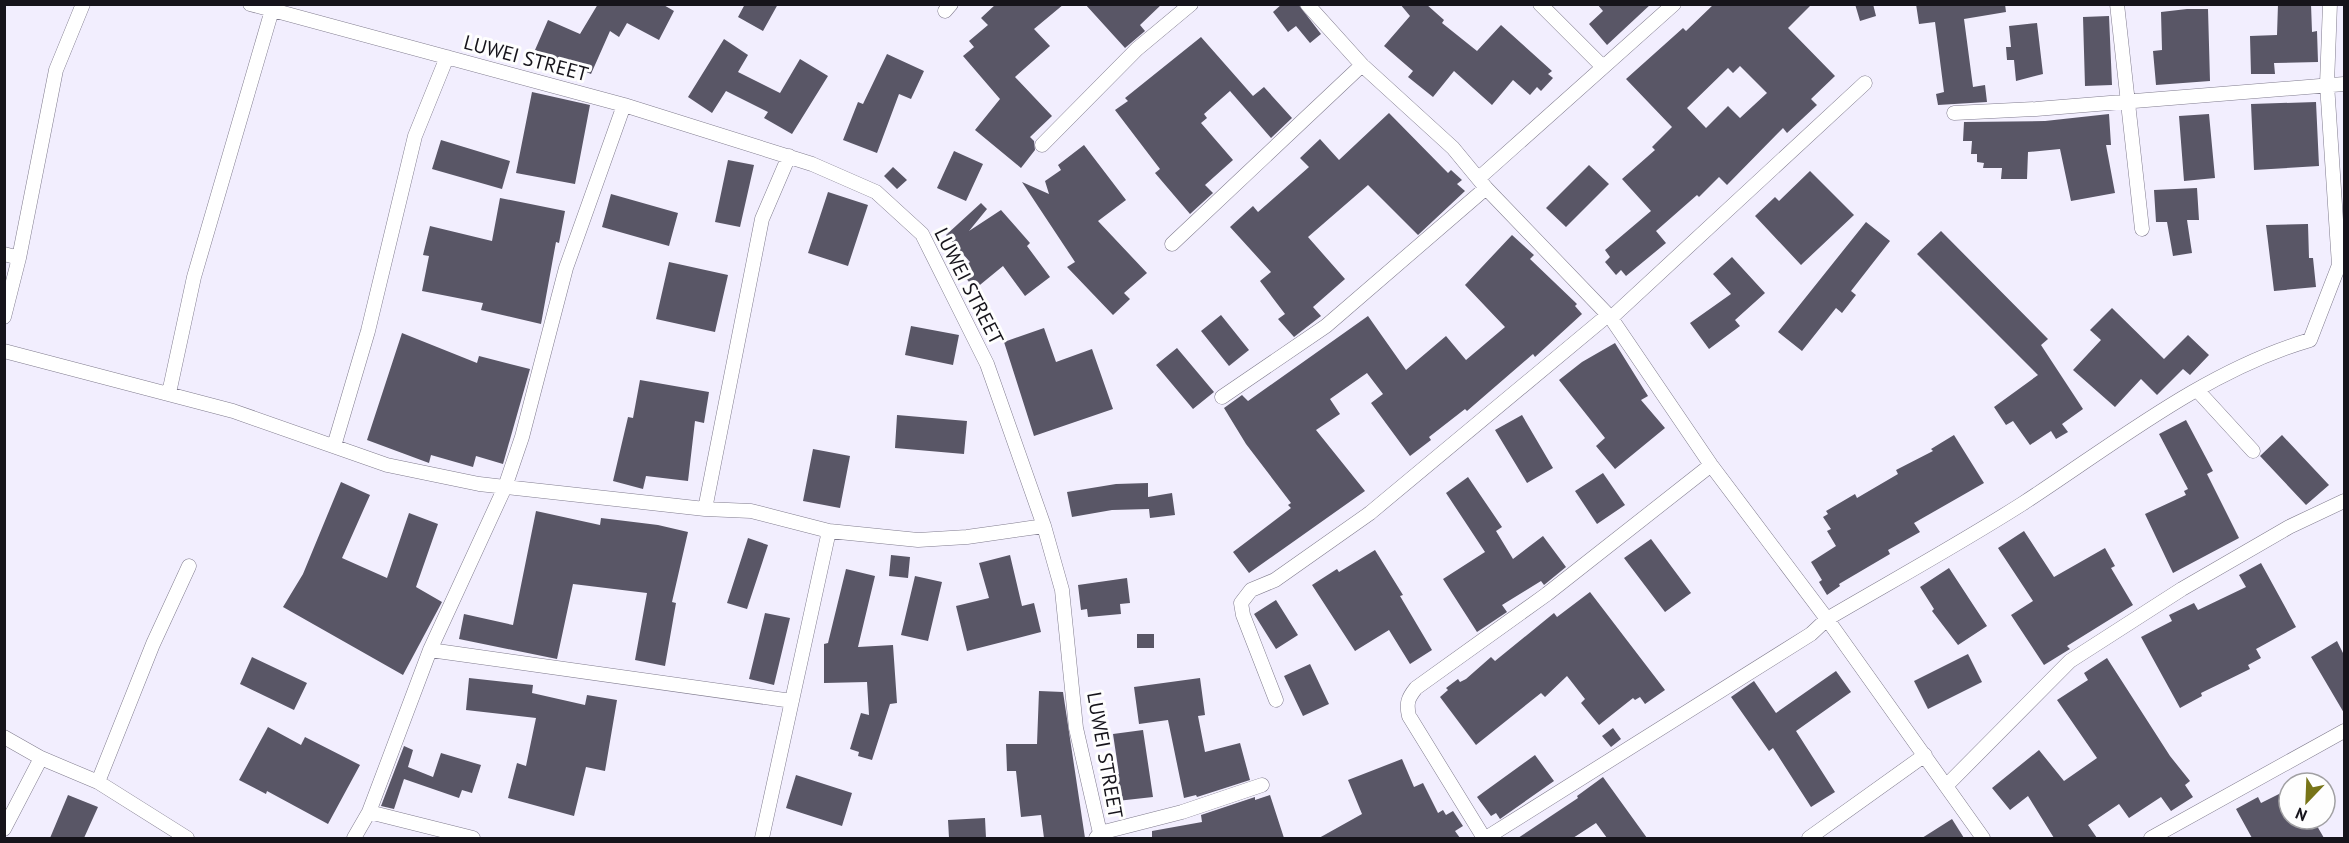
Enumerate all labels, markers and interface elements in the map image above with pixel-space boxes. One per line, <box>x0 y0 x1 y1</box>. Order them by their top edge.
street label: LUWEI STREET <box>461 29 591 87</box>
street label: LUWEI STREET <box>928 223 1010 349</box>
street label: LUWEI STREET <box>1081 690 1129 820</box>
north arrow <box>2277 771 2337 831</box>
text: N <box>2292 804 2310 826</box>

